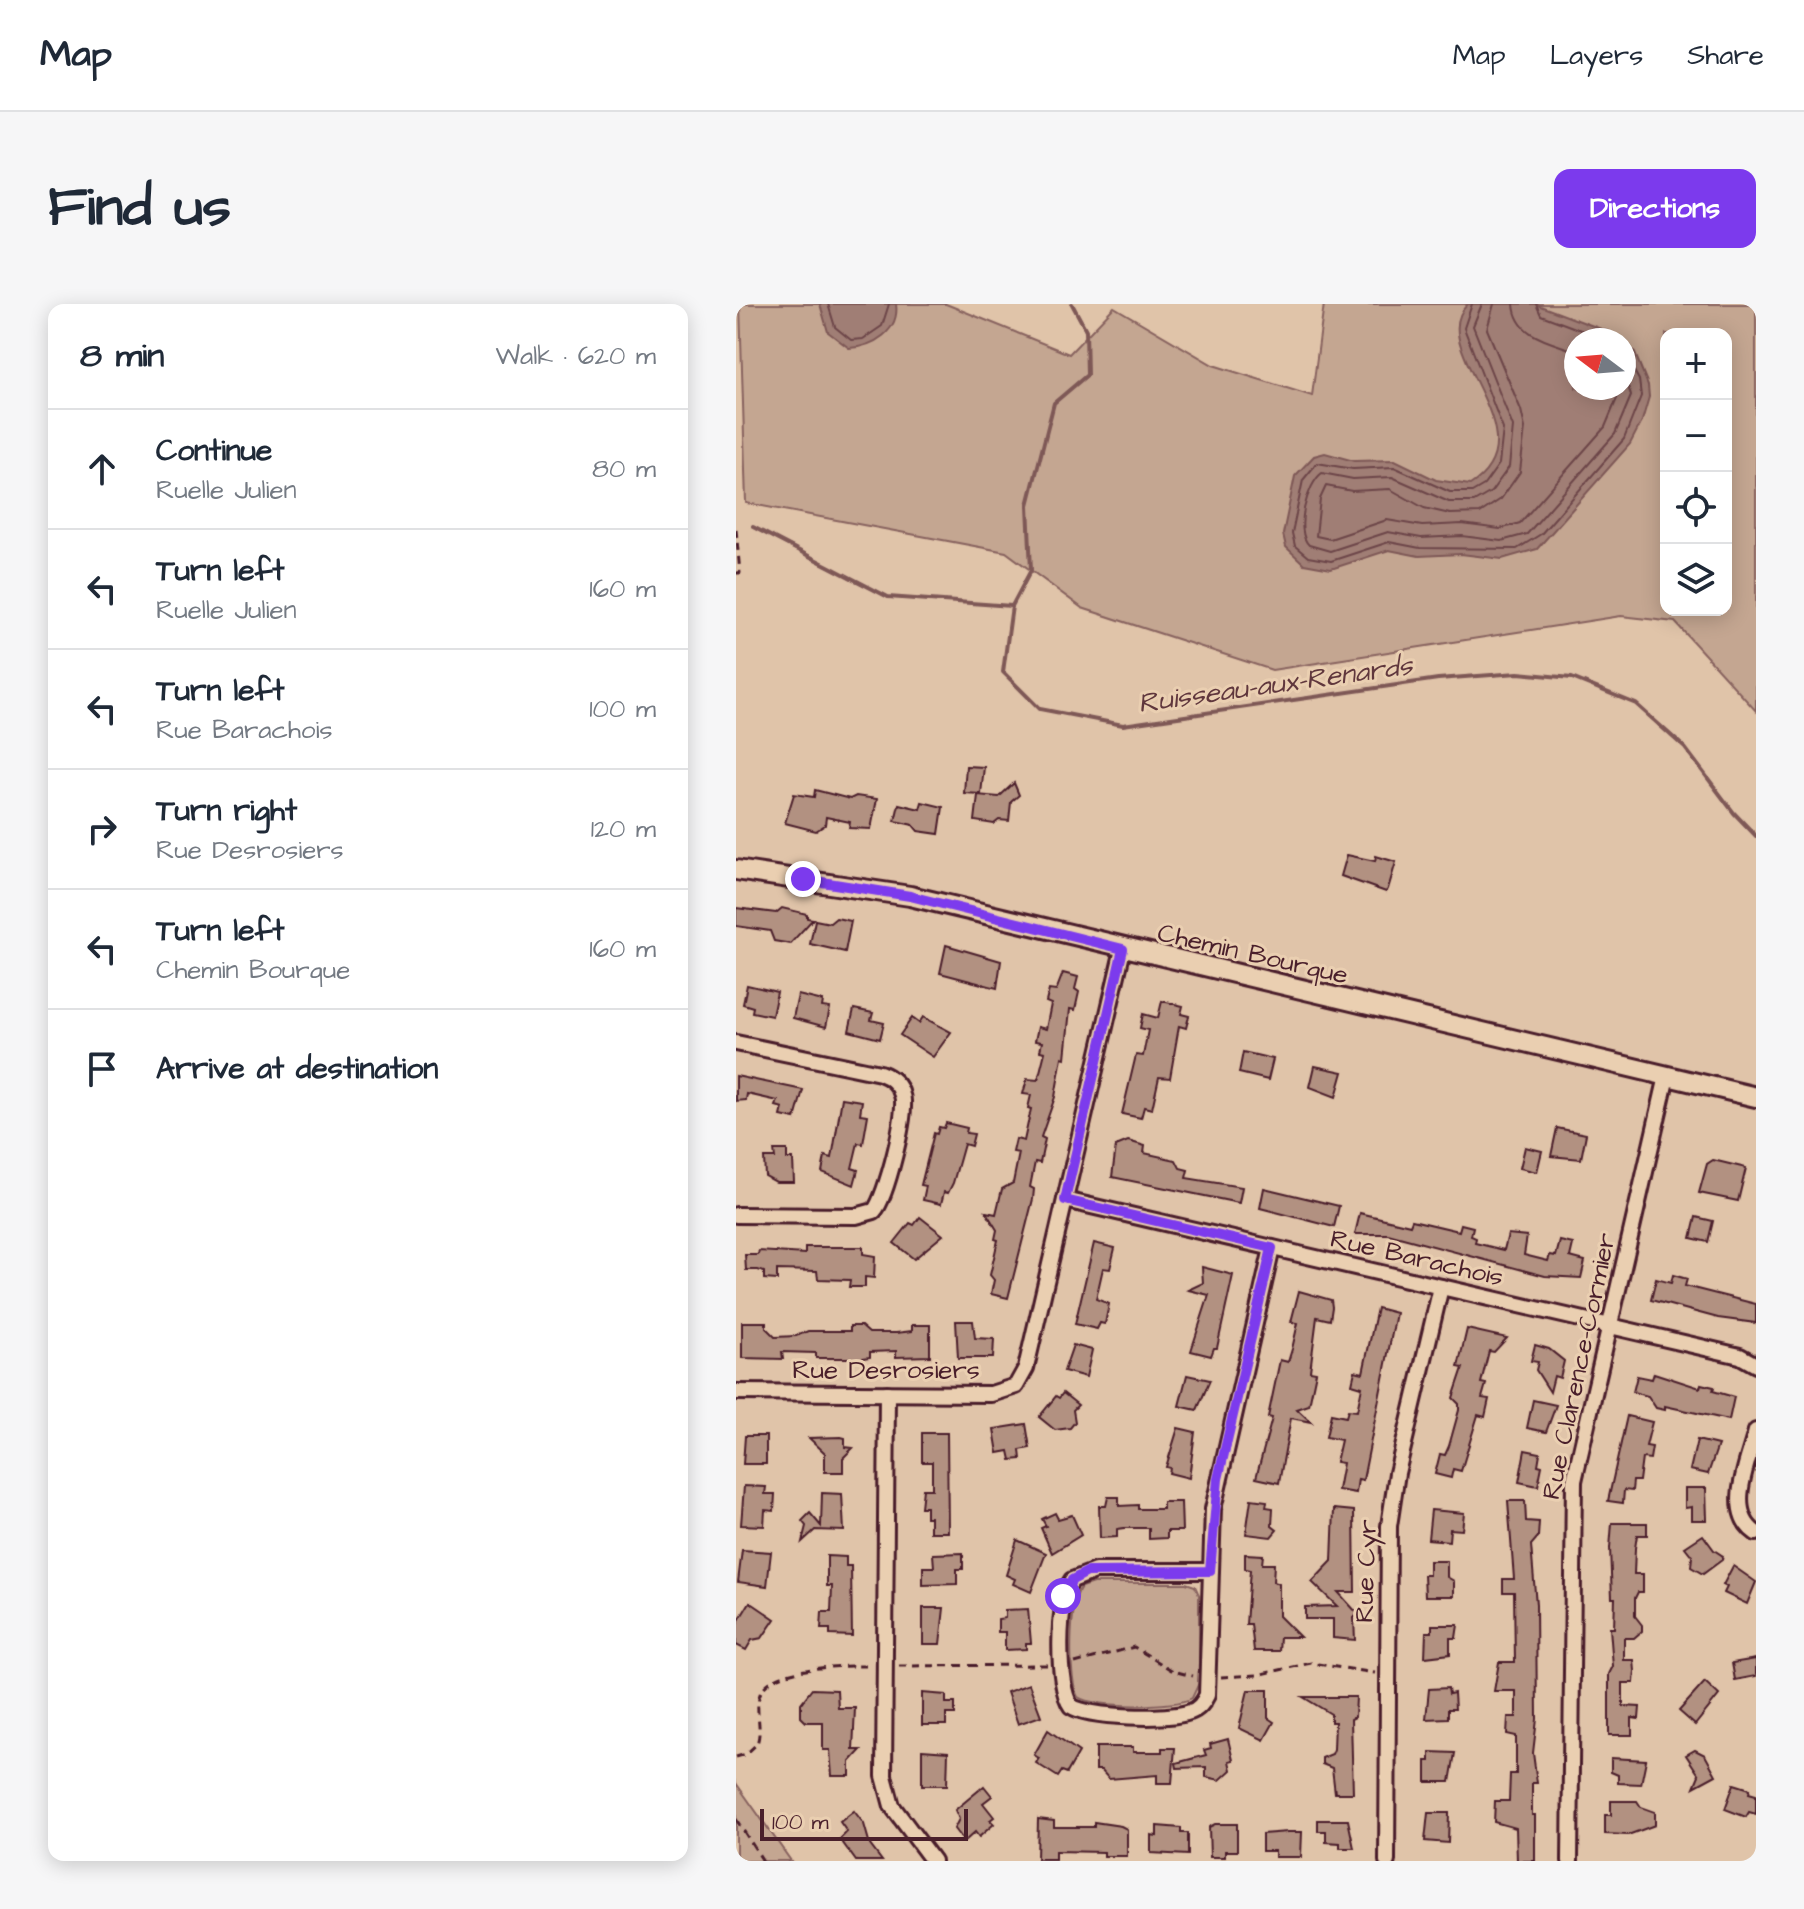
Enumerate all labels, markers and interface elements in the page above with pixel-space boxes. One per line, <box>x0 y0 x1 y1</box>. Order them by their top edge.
text: Map <box>40 29 112 81</box>
text: Map <box>1453 36 1506 75</box>
text: Layers <box>1550 36 1643 75</box>
text: Share <box>1687 36 1764 75</box>
text: Find us <box>48 169 231 247</box>
button: Directions <box>1554 169 1756 248</box>
north arrow <box>1564 328 1636 400</box>
map controls <box>1660 328 1732 616</box>
button: + <box>1660 328 1732 400</box>
text: 8 min <box>80 332 164 380</box>
text: Walk · 620 m <box>496 338 656 374</box>
button: − <box>1660 400 1732 472</box>
text: Continue <box>156 430 272 472</box>
icon: ahead <box>80 447 124 491</box>
text: 80 m <box>592 451 656 487</box>
text: Ruelle Julien <box>156 472 297 508</box>
button: locate <box>1660 472 1732 544</box>
button: layers <box>1660 544 1732 616</box>
text: Turn left <box>156 550 284 592</box>
icon: left <box>80 567 124 611</box>
text: 160 m <box>589 571 656 607</box>
text: Ruelle Julien <box>156 592 297 628</box>
water label: Ruisseau-aux-Renards <box>1136 646 1417 723</box>
text: Turn left <box>156 670 284 712</box>
icon: left <box>80 687 124 731</box>
text: 100 m <box>589 691 656 727</box>
text: Rue Barachois <box>156 712 332 748</box>
text: Turn right <box>156 790 297 832</box>
icon: right <box>80 807 124 851</box>
text: 120 m <box>591 811 656 847</box>
text: Rue Desrosiers <box>156 832 344 868</box>
route end <box>785 861 821 897</box>
text: Turn left <box>156 910 284 952</box>
street label: Chemin Bourque <box>1154 915 1351 993</box>
icon: left <box>80 927 124 971</box>
text: 160 m <box>589 931 656 967</box>
text: Chemin Bourque <box>156 952 350 988</box>
icon: arrive <box>80 1047 124 1091</box>
text: Arrive at destination <box>156 1048 438 1090</box>
street label: Rue Barachois <box>1327 1221 1507 1295</box>
street label: Rue Clarence-Cormier <box>1533 1229 1625 1503</box>
street label: Rue Desrosiers <box>792 1352 980 1388</box>
street label: Rue Cyr <box>1346 1519 1388 1623</box>
route start <box>1045 1578 1081 1614</box>
scale bar <box>760 1805 968 1841</box>
text: 100 m <box>772 1807 829 1838</box>

